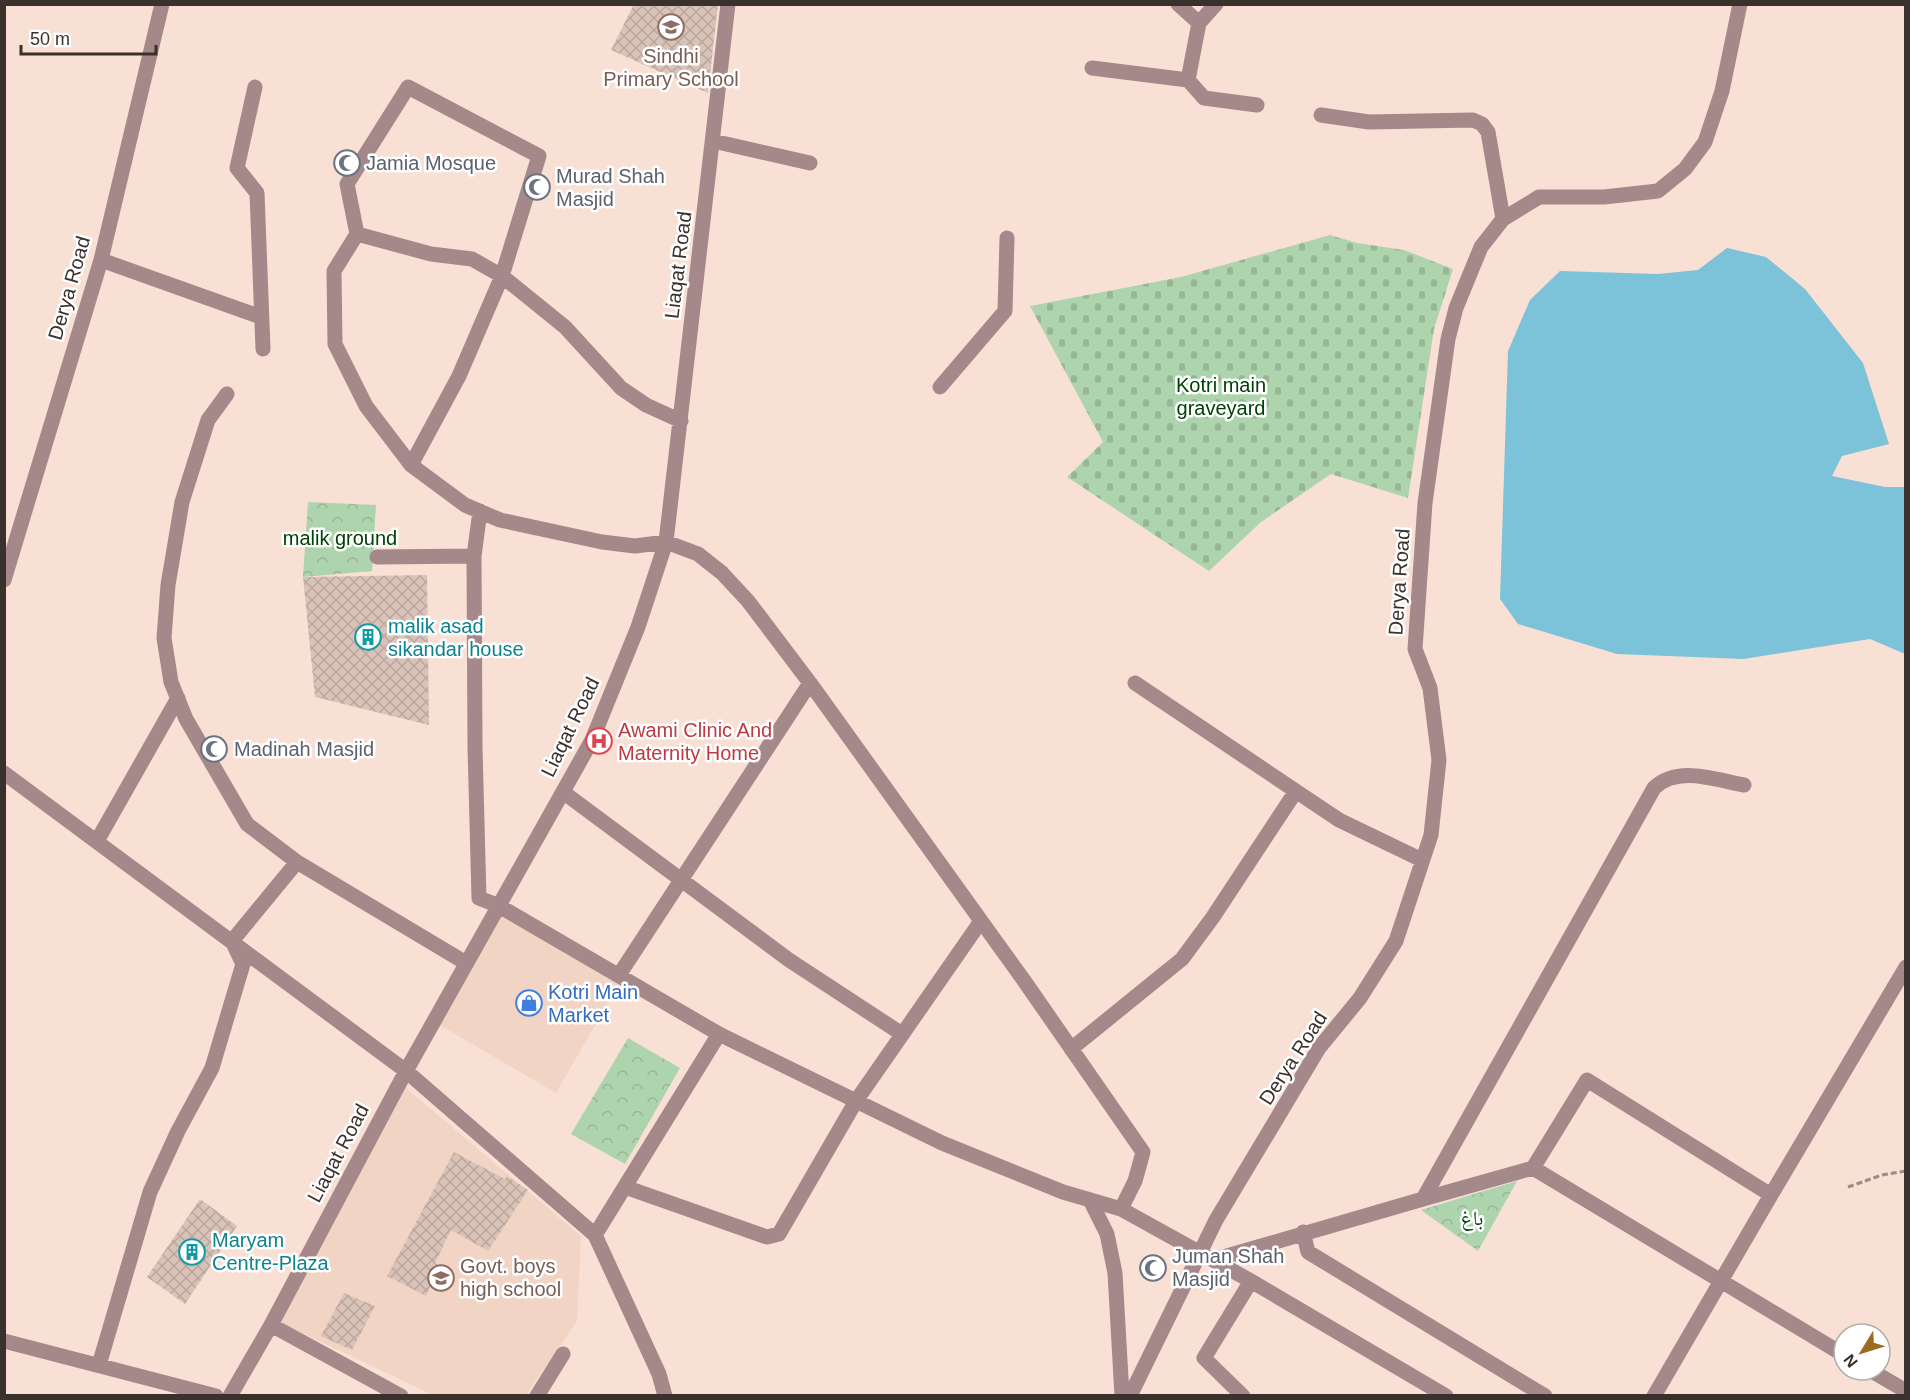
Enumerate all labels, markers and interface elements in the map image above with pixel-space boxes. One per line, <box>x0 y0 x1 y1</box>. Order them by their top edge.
school or university icon: Sindhi Primary School <box>656 12 686 42</box>
scale bar <box>21 18 156 56</box>
text: 50 m <box>30 29 70 49</box>
place label: Sindhi Primary School <box>603 45 739 90</box>
mosque icon: Jamia Mosque <box>332 148 362 178</box>
place label: Jamia Mosque <box>366 152 496 174</box>
place label: Murad Shah Masjid <box>556 165 665 210</box>
mosque icon: Murad Shah Masjid <box>522 172 552 202</box>
street label: Liaqat Road <box>661 210 695 320</box>
street label: Derya Road <box>44 234 94 342</box>
park label: Kotri main graveyard <box>1176 374 1266 419</box>
park label: malik ground <box>283 527 397 549</box>
street label: Derya Road <box>1384 528 1414 636</box>
place label: malik asad sikandar house <box>388 615 524 660</box>
building icon: malik asad sikandar house <box>353 622 383 652</box>
street label: Liaqat Road <box>536 674 604 780</box>
place label: Awami Clinic And Maternity Home <box>618 719 772 764</box>
hospital icon: Awami Clinic And Maternity Home <box>584 726 614 756</box>
mosque icon: Madinah Masjid <box>199 734 229 764</box>
place label: Madinah Masjid <box>234 738 374 760</box>
place label: Kotri Main Market <box>548 981 638 1026</box>
shop icon: Kotri Main Market <box>514 988 544 1018</box>
street label: Derya Road <box>1255 1007 1331 1109</box>
street label: Liaqat Road <box>303 1100 373 1206</box>
park label: باغ <box>1461 1207 1483 1231</box>
place label: Maryam Centre-Plaza <box>212 1229 330 1274</box>
building icon: Maryam Centre-Plaza <box>177 1237 207 1267</box>
place label: Juman Shah Masjid <box>1172 1245 1284 1290</box>
mosque icon: Juman Shah Masjid <box>1138 1253 1168 1283</box>
place label: Govt. boys high school <box>460 1255 561 1300</box>
school or university icon: Govt. boys high school <box>426 1263 456 1293</box>
north arrow <box>1832 1322 1892 1382</box>
text: N <box>1840 1351 1861 1371</box>

